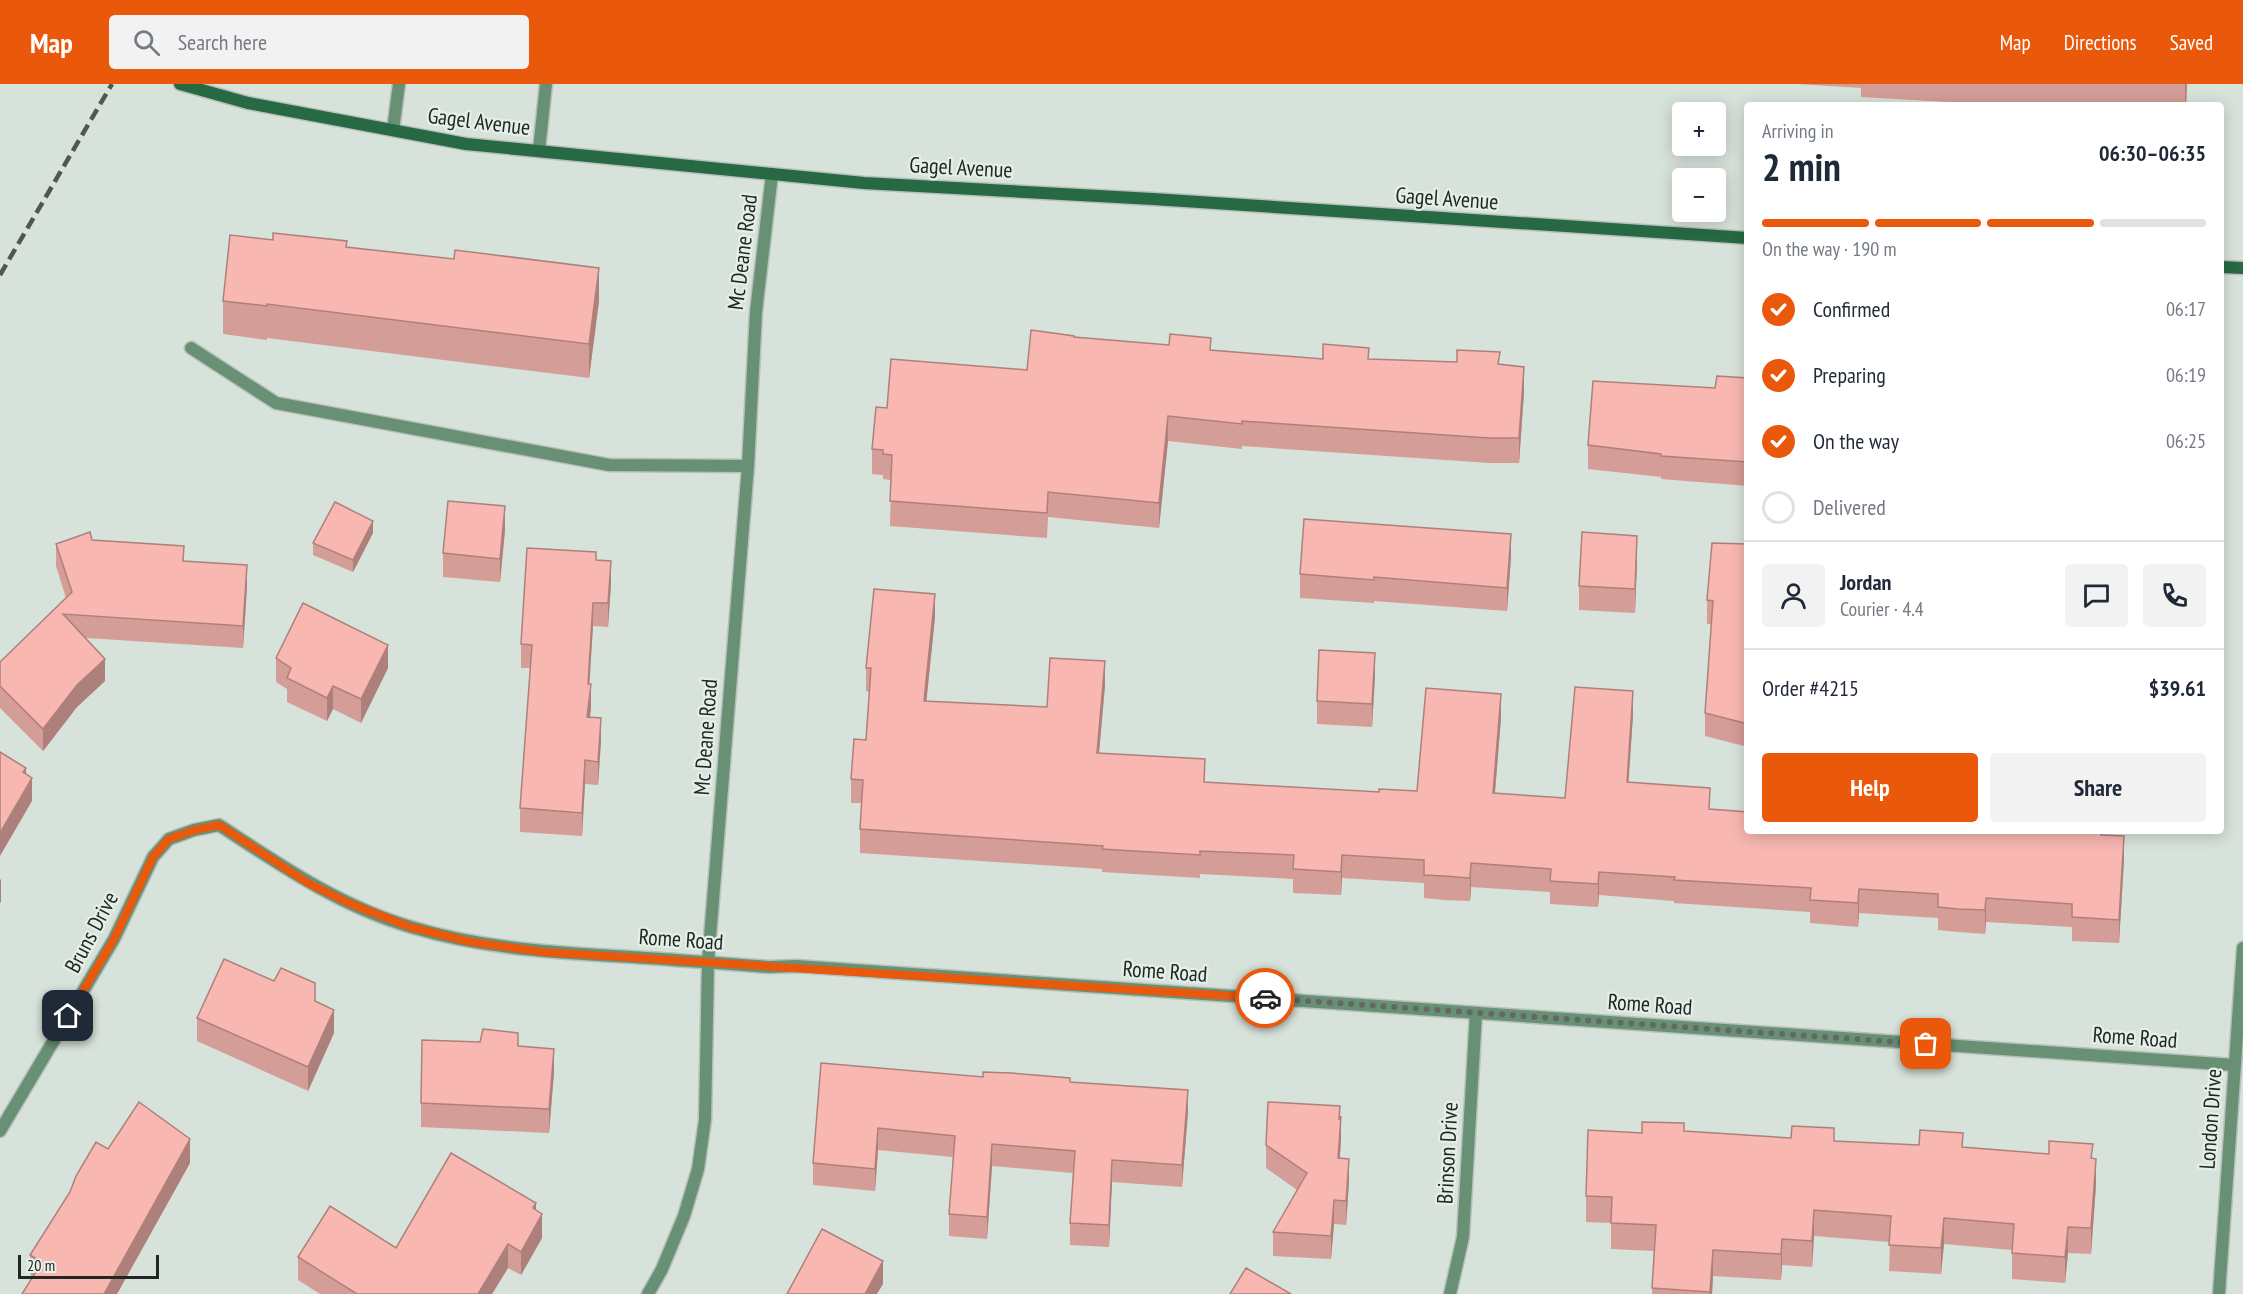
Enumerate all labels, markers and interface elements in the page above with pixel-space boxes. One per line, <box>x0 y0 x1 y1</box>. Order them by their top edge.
search box <box>109 15 529 69</box>
text: Map <box>30 24 73 61</box>
icon: search <box>130 26 163 59</box>
text: Search here <box>178 28 267 56</box>
text: Map <box>2000 29 2031 56</box>
text: Directions <box>2064 29 2137 56</box>
text: Saved <box>2170 29 2213 56</box>
street label: Gagel Avenue <box>426 101 532 141</box>
map controls <box>1672 102 1726 222</box>
button: + <box>1672 102 1726 156</box>
text: Arriving in <box>1762 118 1834 144</box>
text: 06:30–06:35 <box>2099 139 2206 167</box>
text: 2 min <box>1762 141 1841 192</box>
street label: Gagel Avenue <box>909 150 1013 184</box>
button: − <box>1672 168 1726 222</box>
street label: Gagel Avenue <box>1395 180 1499 216</box>
street label: Mc Deane Road <box>721 192 763 312</box>
text: On the way · 190 m <box>1762 236 1897 262</box>
icon: check <box>1762 293 1795 326</box>
text: Confirmed <box>1813 295 1890 323</box>
text: 06:17 <box>2166 296 2206 322</box>
icon: check <box>1762 359 1795 392</box>
text: Preparing <box>1813 361 1886 389</box>
text: 06:19 <box>2166 362 2206 388</box>
icon: check <box>1762 425 1795 458</box>
text: On the way <box>1813 427 1899 455</box>
text: 06:25 <box>2166 428 2206 454</box>
text: Delivered <box>1813 493 1886 521</box>
button: person <box>1762 564 1825 627</box>
button: chat <box>2065 564 2128 627</box>
button: phone <box>2143 564 2206 627</box>
text: Jordan <box>1840 568 1891 596</box>
text: Courier · 4.4 <box>1840 596 1924 622</box>
text: Order #4215 <box>1762 674 1859 702</box>
text: $39.61 <box>2149 674 2206 702</box>
street label: Mc Deane Road <box>687 678 723 796</box>
button: Help <box>1762 753 1978 822</box>
button: Share <box>1990 753 2206 822</box>
street label: Bruns Drive <box>58 887 124 977</box>
street label: Rome Road <box>638 922 724 956</box>
street label: Rome Road <box>1122 954 1208 988</box>
courier <box>1235 968 1295 1028</box>
icon: car <box>1249 982 1282 1015</box>
street label: Rome Road <box>1607 987 1693 1021</box>
pin <box>42 990 93 1041</box>
icon: home <box>51 999 84 1032</box>
pin <box>1900 1018 1951 1069</box>
street label: Rome Road <box>2092 1020 2178 1054</box>
icon: bag <box>1909 1027 1942 1060</box>
street label: London Drive <box>2193 1068 2227 1170</box>
street label: Brinson Drive <box>1430 1101 1464 1205</box>
scale bar <box>18 1252 159 1280</box>
text: 20 m <box>27 1255 55 1275</box>

